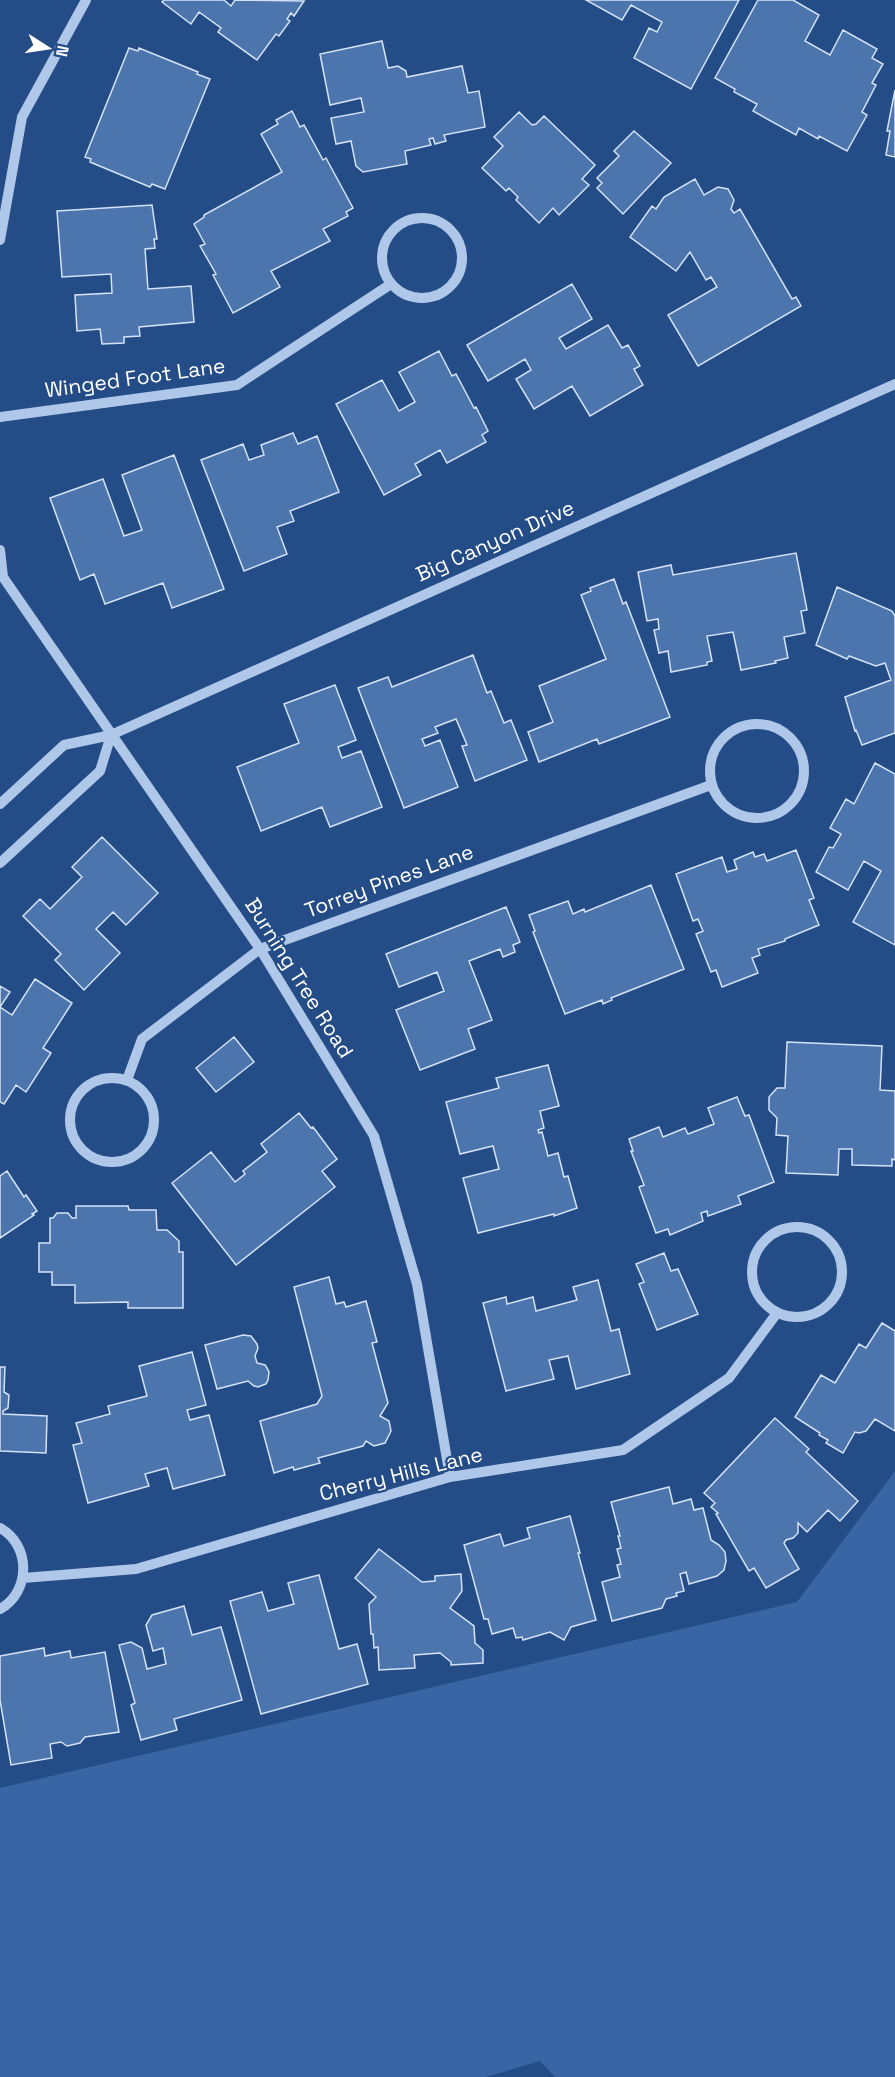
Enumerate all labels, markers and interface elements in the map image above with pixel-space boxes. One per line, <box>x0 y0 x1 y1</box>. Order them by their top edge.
north arrow <box>18 18 78 78</box>
text: N <box>51 44 74 58</box>
street label: Winged Foot Lane <box>43 351 227 404</box>
street label: Big Canyon Drive <box>411 494 578 588</box>
street label: Torrey Pines Lane <box>301 837 477 924</box>
street label: Burning Tree Road <box>239 893 360 1063</box>
street label: Cherry Hills Lane <box>316 1440 485 1507</box>

